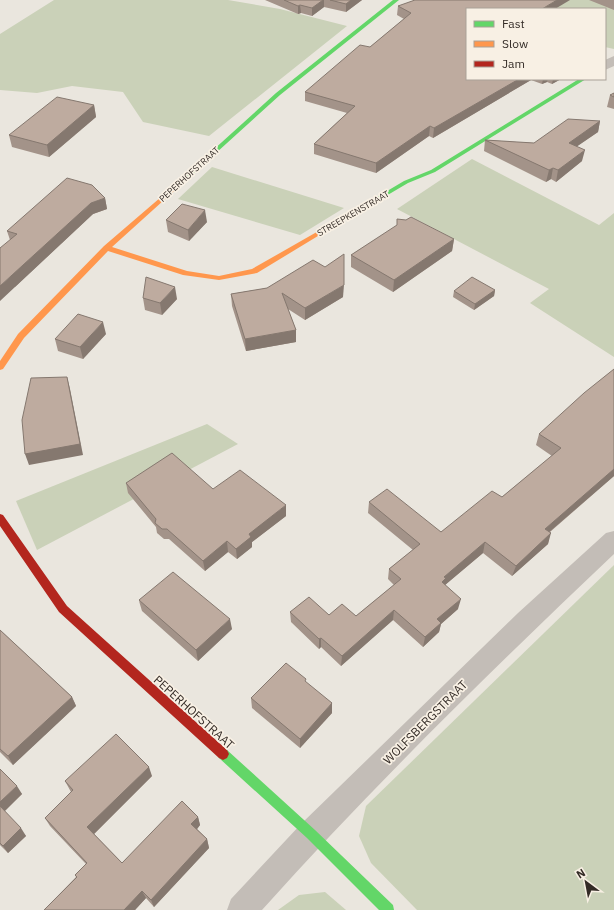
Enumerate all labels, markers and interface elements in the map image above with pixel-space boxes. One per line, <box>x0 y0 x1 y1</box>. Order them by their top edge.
legend <box>466 8 606 80</box>
text: Fast <box>502 16 525 31</box>
text: Slow <box>502 36 528 51</box>
text: Jam <box>502 56 525 71</box>
street label: PEPERHOFSTRAAT <box>157 144 221 204</box>
street label: STREEPKENSTRAAT <box>315 188 391 238</box>
street label: PEPERHOFSTRAAT <box>151 672 237 752</box>
street label: WOLFSBERGSTRAAT <box>380 677 470 767</box>
north arrow <box>566 862 606 902</box>
text: N <box>574 865 588 882</box>

